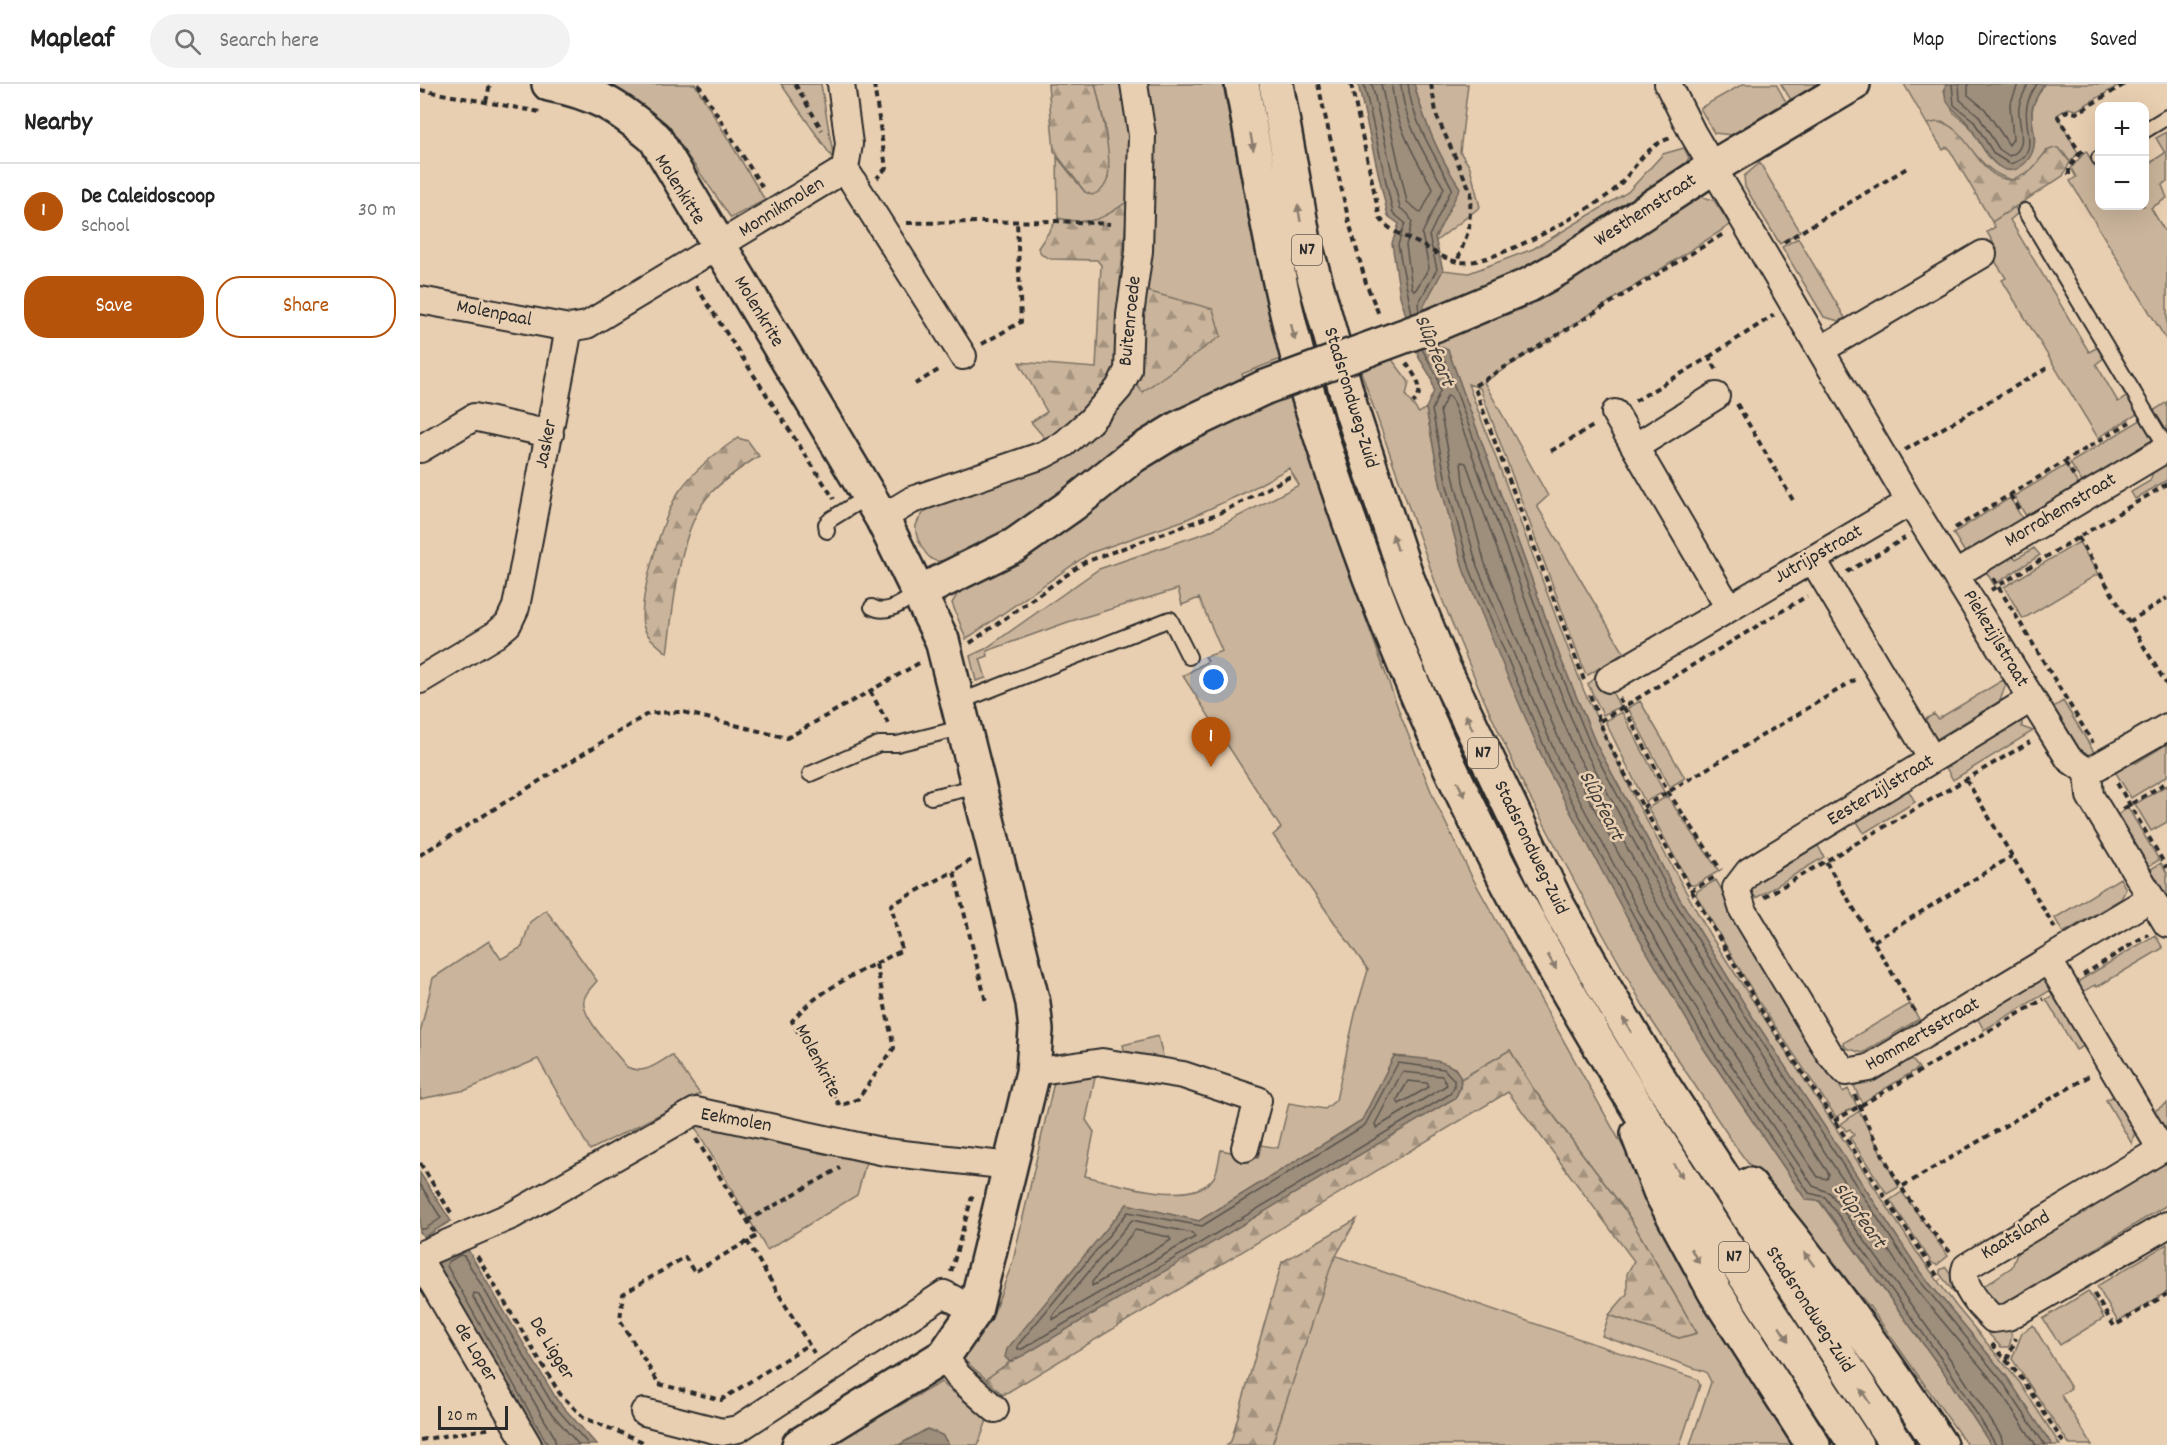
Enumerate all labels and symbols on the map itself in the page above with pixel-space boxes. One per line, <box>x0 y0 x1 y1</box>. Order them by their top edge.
one-way arrow <box>1248 132 1257 151</box>
street label: Molenkitte <box>646 149 712 231</box>
street label: Westhemstraat <box>1589 167 1703 255</box>
street label: Monnikmolen <box>734 171 830 245</box>
one-way arrow <box>1295 204 1304 223</box>
road number: N7 <box>1292 235 1322 265</box>
street label: Molenkrite <box>726 271 790 353</box>
street label: Buitenroede <box>1112 274 1150 367</box>
street label: Molenpaal <box>454 293 534 335</box>
water label: Slûpfeart <box>1405 311 1462 393</box>
one-way arrow <box>1289 323 1299 341</box>
street label: Stadsrondweg-Zuid <box>1315 324 1385 472</box>
street label: Jasker <box>529 416 566 471</box>
street label: Morrahemstraat <box>2000 467 2122 555</box>
street label: Jutrijpstraat <box>1769 518 1869 592</box>
one-way arrow <box>1390 533 1399 551</box>
street label: Piekezijlstraat <box>1955 585 2035 693</box>
your location <box>1199 665 1228 694</box>
one-way arrow <box>1464 713 1474 731</box>
pin: 1 <box>1192 718 1230 767</box>
road number: N7 <box>1468 738 1498 768</box>
street label: Eesterzijlstraat <box>1822 748 1940 834</box>
water label: Slûpfeart <box>1570 766 1631 848</box>
street label: Stadsrondweg-Zuid <box>1485 776 1575 920</box>
one-way arrow <box>1456 781 1466 798</box>
one-way arrow <box>1546 953 1556 970</box>
street label: Hommertsstraat <box>1861 991 1985 1079</box>
one-way arrow <box>1621 1017 1632 1033</box>
street label: Molenkrite <box>787 1019 847 1103</box>
street label: Eekmolen <box>698 1101 774 1141</box>
one-way arrow <box>1673 1163 1684 1179</box>
water label: Slûpfeart <box>1824 1177 1894 1257</box>
street label: Kaatsland <box>1976 1204 2056 1268</box>
street label: Stadsrondweg-Zuid <box>1757 1241 1861 1379</box>
road number: N7 <box>1719 1242 1749 1272</box>
one-way arrow <box>1690 1248 1700 1265</box>
one-way arrow <box>1803 1252 1815 1268</box>
street label: De Ligger <box>521 1312 581 1386</box>
street label: de Loper <box>446 1318 504 1389</box>
one-way arrow <box>1778 1326 1790 1342</box>
one-way arrow <box>1860 1388 1871 1404</box>
scale bar <box>438 1403 508 1430</box>

